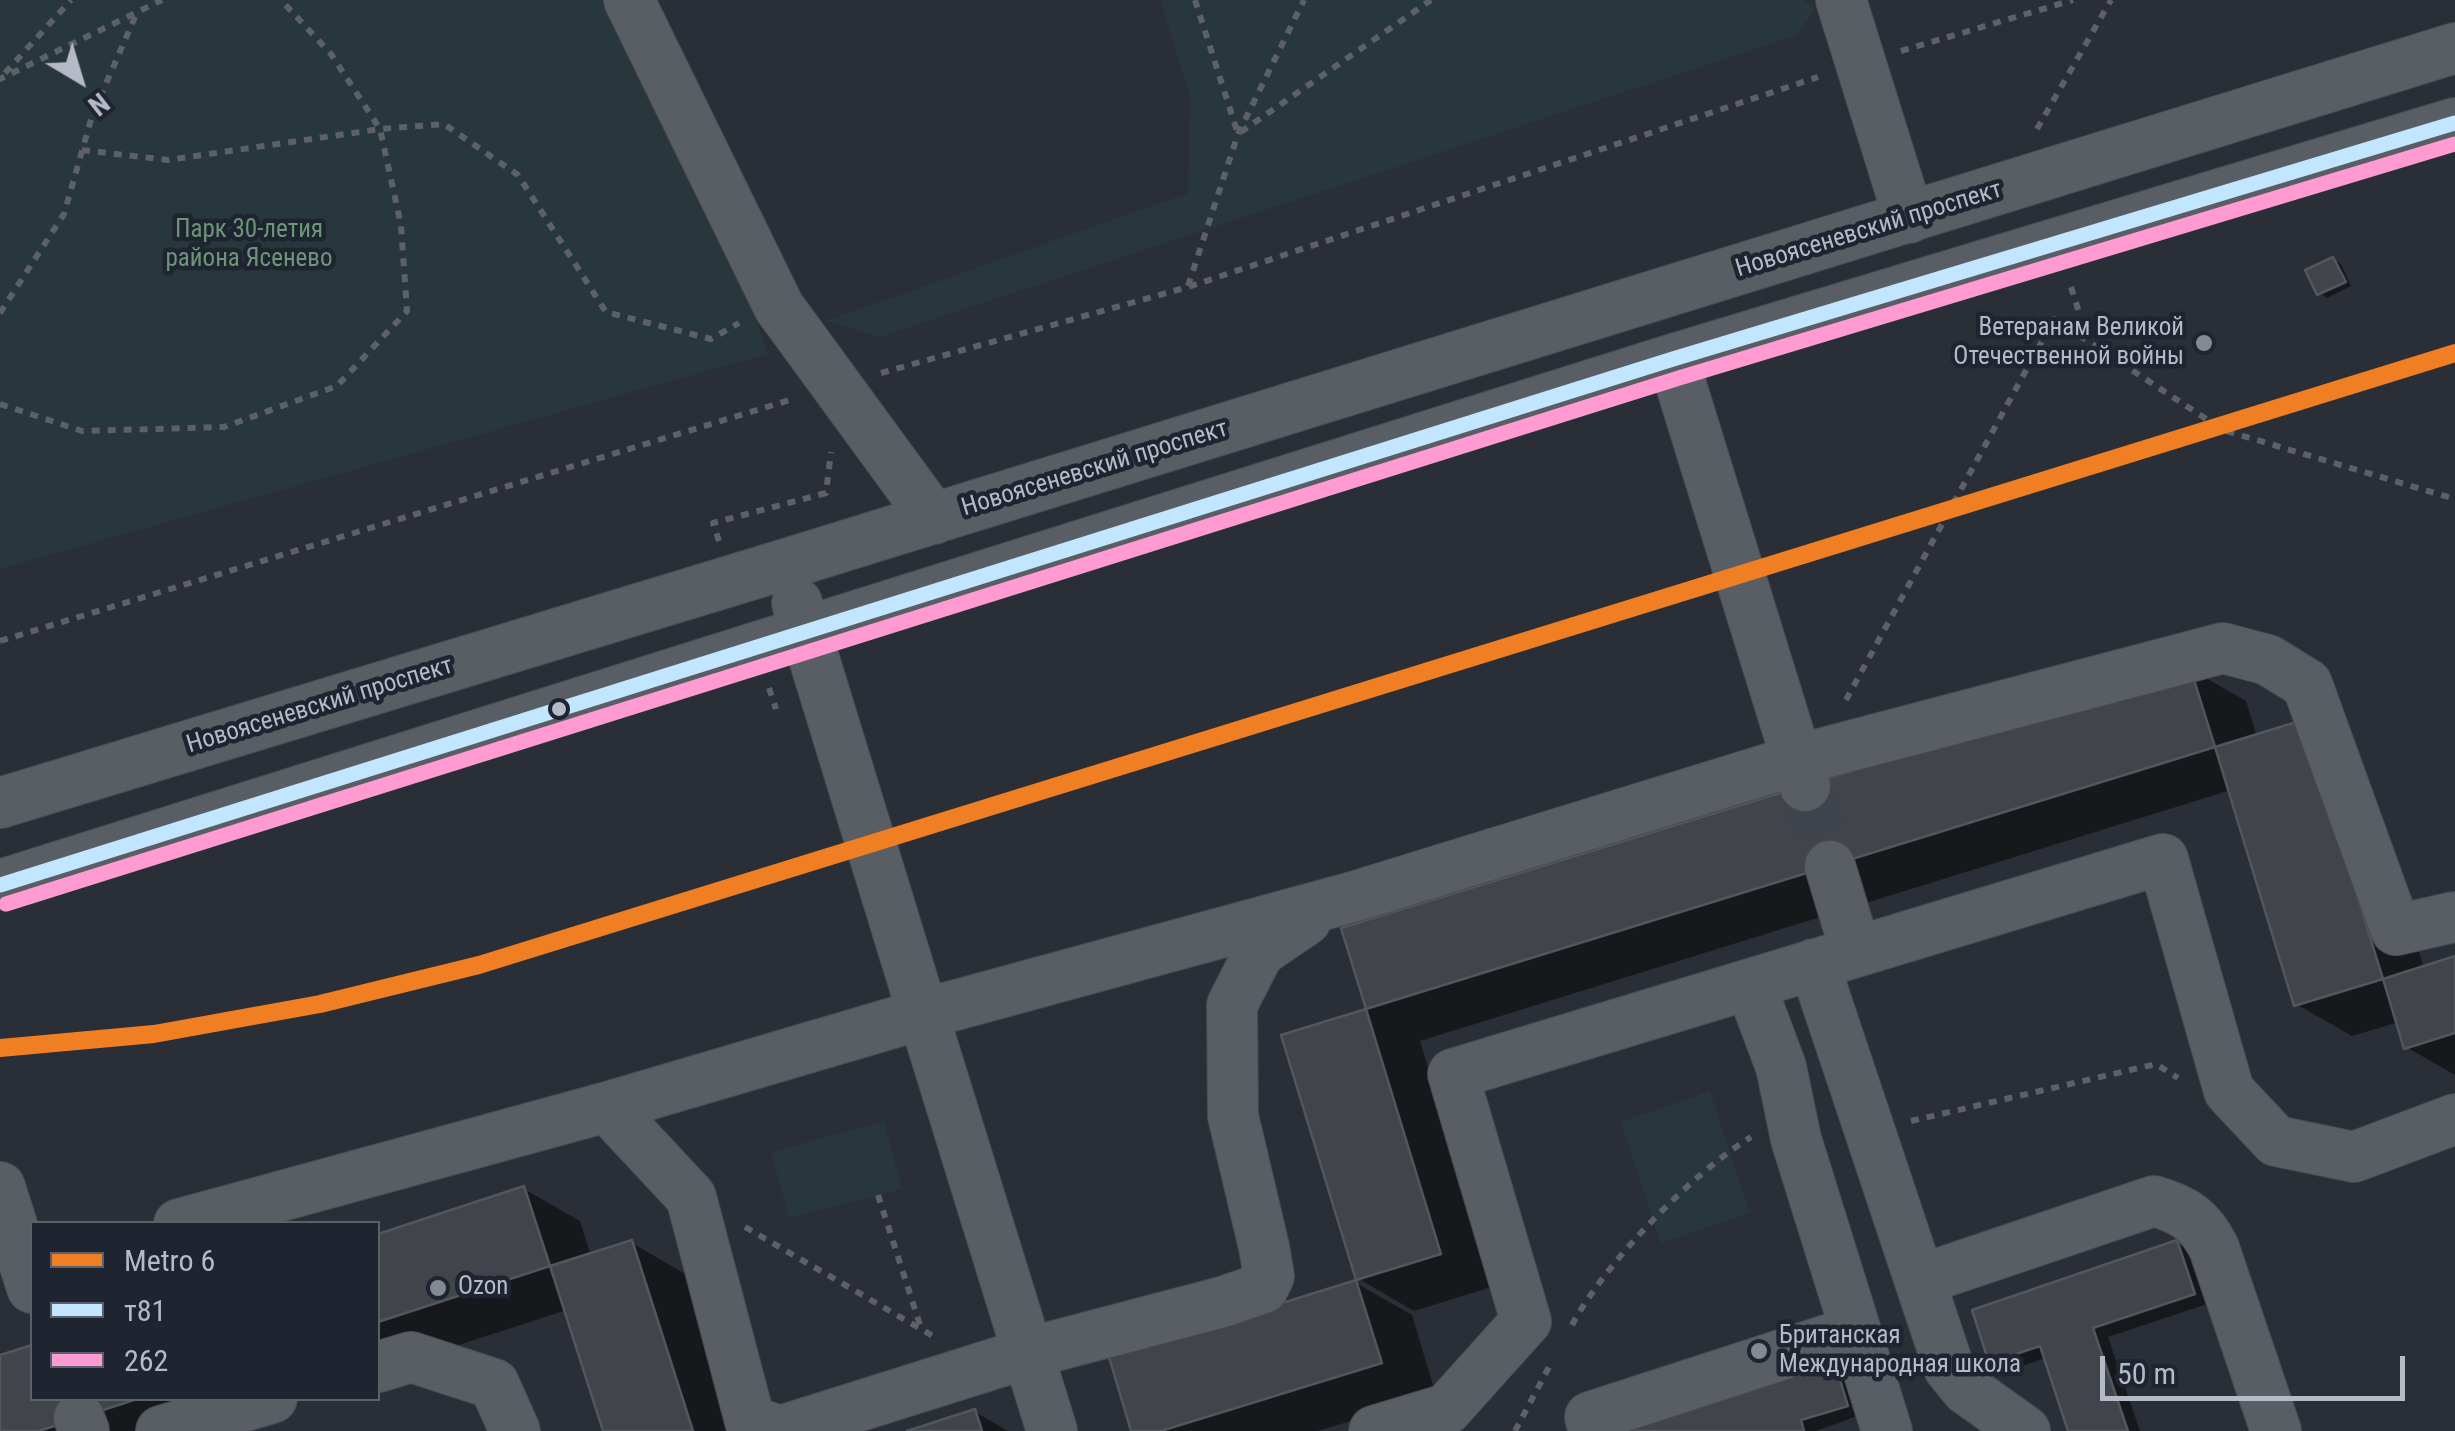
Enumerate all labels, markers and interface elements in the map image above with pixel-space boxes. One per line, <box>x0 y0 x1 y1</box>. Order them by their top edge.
north arrow <box>30 30 130 130</box>
text: N <box>82 86 116 122</box>
street label: Новоясеневский проспект <box>1732 175 2006 285</box>
park label: Парк 30-летия района Ясенево <box>166 216 332 275</box>
place label: Ветеранам Великой Отечественной войны <box>1953 314 2184 373</box>
marker: Ветеранам Великой Отечественной войны <box>2193 332 2215 354</box>
street label: Новоясеневский проспект <box>958 414 1232 524</box>
street label: Новоясеневский проспект <box>183 651 457 761</box>
unlabelled marker <box>549 699 569 719</box>
legend <box>30 1221 380 1401</box>
text: Metro 6 <box>124 1243 215 1278</box>
place label: Ozon <box>458 1273 508 1303</box>
marker: Ozon <box>427 1277 449 1299</box>
text: т81 <box>124 1293 166 1328</box>
place label: Британская Международная школа <box>1779 1322 2021 1381</box>
scale bar <box>2105 1336 2410 1398</box>
marker: Британская Международная школа <box>1748 1340 1770 1362</box>
text: 262 <box>124 1343 168 1378</box>
text: 50 m <box>2117 1356 2176 1391</box>

